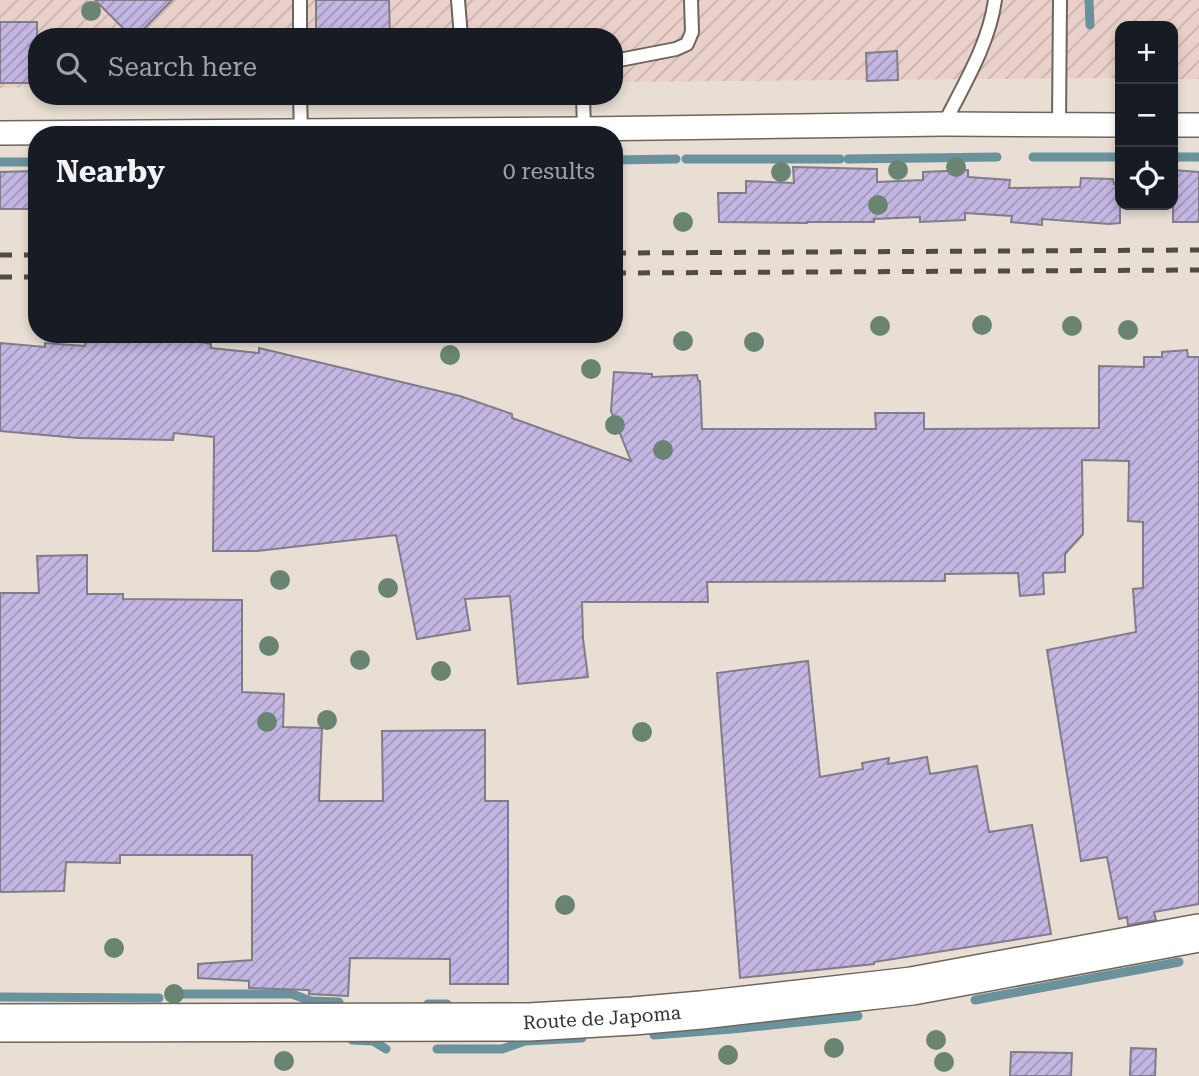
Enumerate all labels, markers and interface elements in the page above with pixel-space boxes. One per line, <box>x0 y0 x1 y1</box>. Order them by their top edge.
map controls <box>1115 21 1178 210</box>
button: + <box>1115 21 1178 84</box>
search box <box>28 28 623 105</box>
icon: search <box>52 48 90 86</box>
text: Search here <box>108 52 257 82</box>
button: − <box>1115 84 1178 147</box>
button: locate <box>1115 147 1178 210</box>
text: Nearby <box>56 154 165 189</box>
text: 0 results <box>503 158 595 185</box>
street label: Route de Japoma <box>522 1000 683 1034</box>

